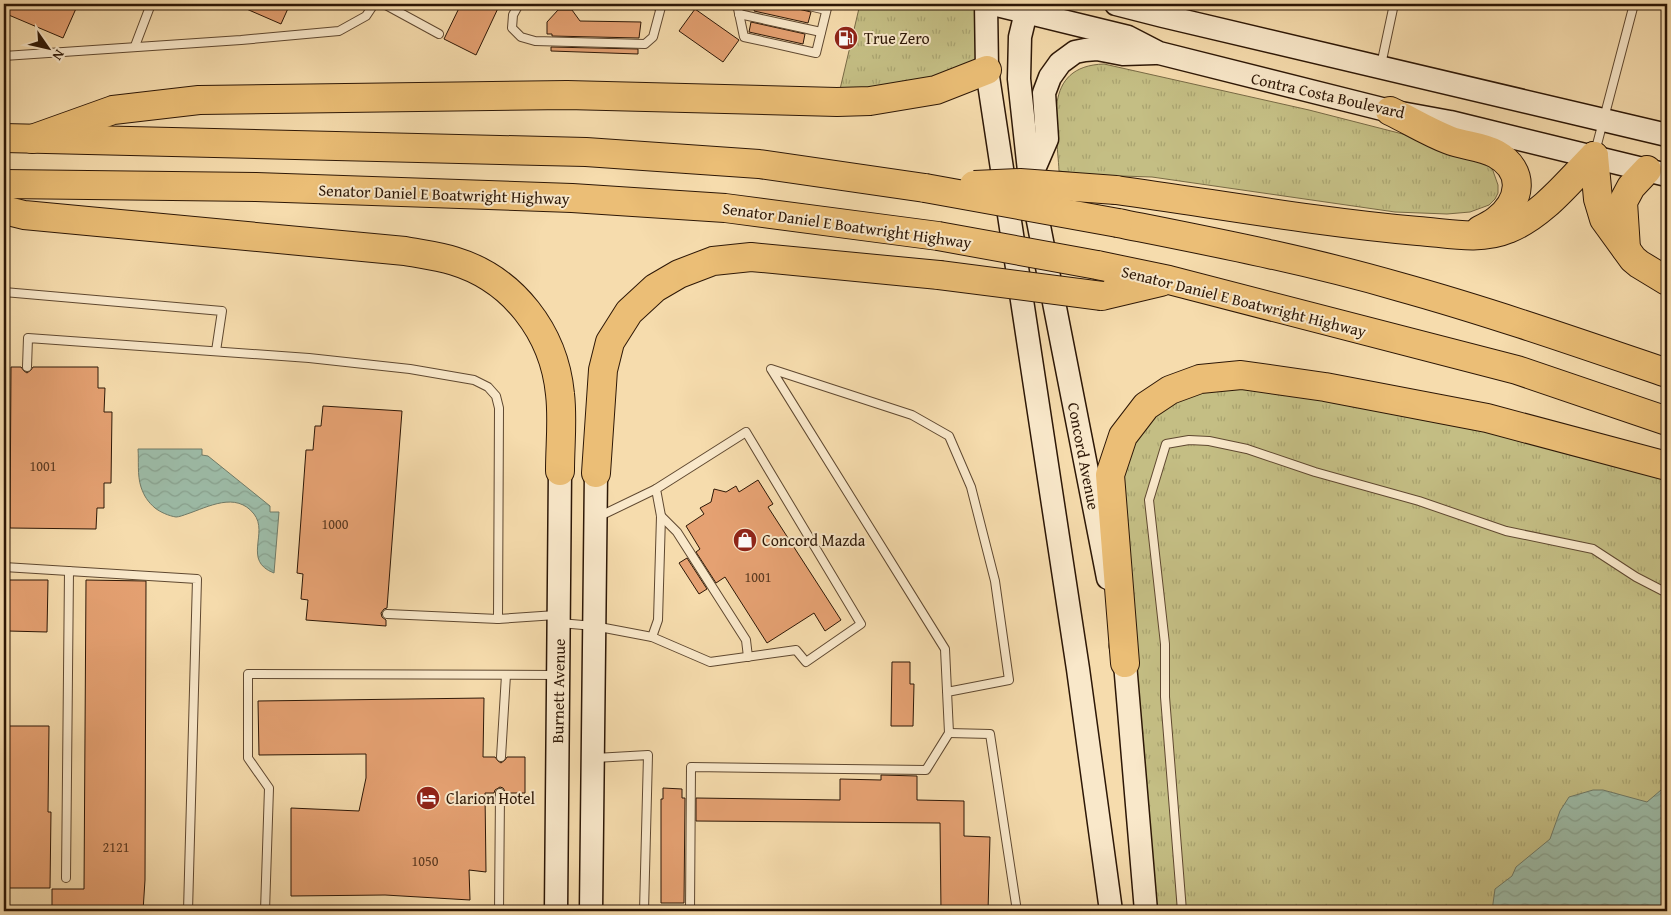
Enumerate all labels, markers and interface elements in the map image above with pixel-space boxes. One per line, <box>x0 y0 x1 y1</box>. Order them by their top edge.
north arrow <box>22 22 72 72</box>
fuel station icon: True Zero <box>833 25 859 51</box>
place label: True Zero <box>864 26 930 50</box>
text: N <box>48 46 70 65</box>
street label: Contra Costa Boulevard <box>1249 66 1408 124</box>
street label: Senator Daniel E Boatwright Highway <box>318 178 570 210</box>
street label: Senator Daniel E Boatwright Highway <box>721 196 973 254</box>
street label: Senator Daniel E Boatwright Highway <box>1119 259 1369 343</box>
street label: Concord Avenue <box>1062 400 1106 512</box>
house number: 1001 <box>30 456 56 476</box>
house number: 1000 <box>322 514 349 534</box>
shop icon: Concord Mazda <box>732 527 758 553</box>
place label: Concord Mazda <box>762 528 866 552</box>
house number: 1001 <box>745 567 771 587</box>
street label: Burnett Avenue <box>545 638 571 744</box>
hotel icon: Clarion Hotel <box>415 785 441 811</box>
place label: Clarion Hotel <box>446 786 535 810</box>
house number: 2121 <box>103 837 129 857</box>
house number: 1050 <box>412 851 439 871</box>

